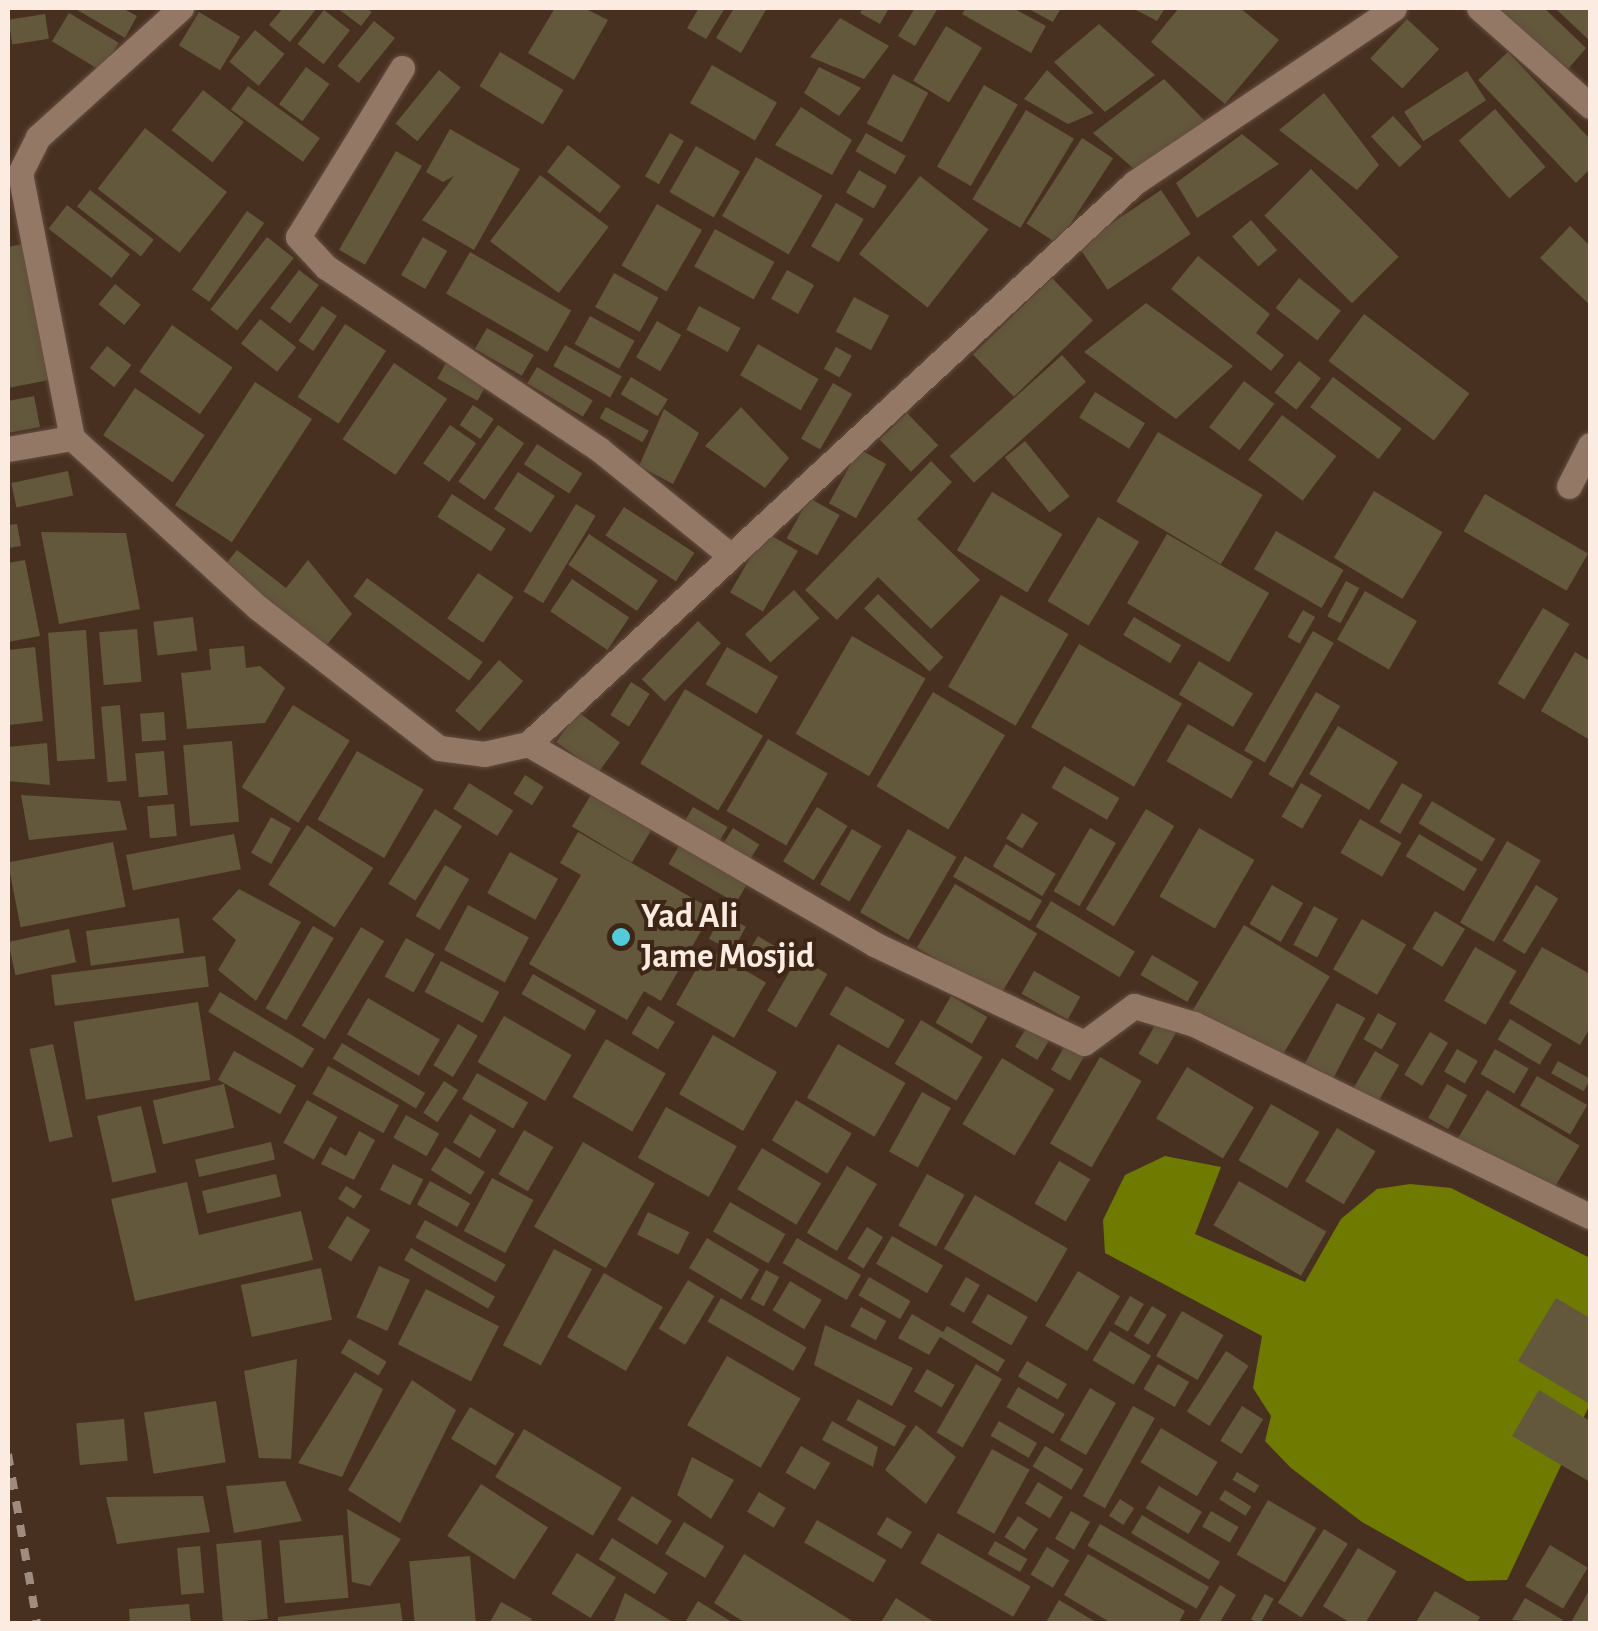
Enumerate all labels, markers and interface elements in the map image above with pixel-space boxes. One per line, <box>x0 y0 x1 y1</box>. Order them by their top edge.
place label: Yad Ali Jame Mosjid <box>641 896 814 978</box>
marker: Yad Ali Jame Mosjid <box>610 926 632 948</box>

